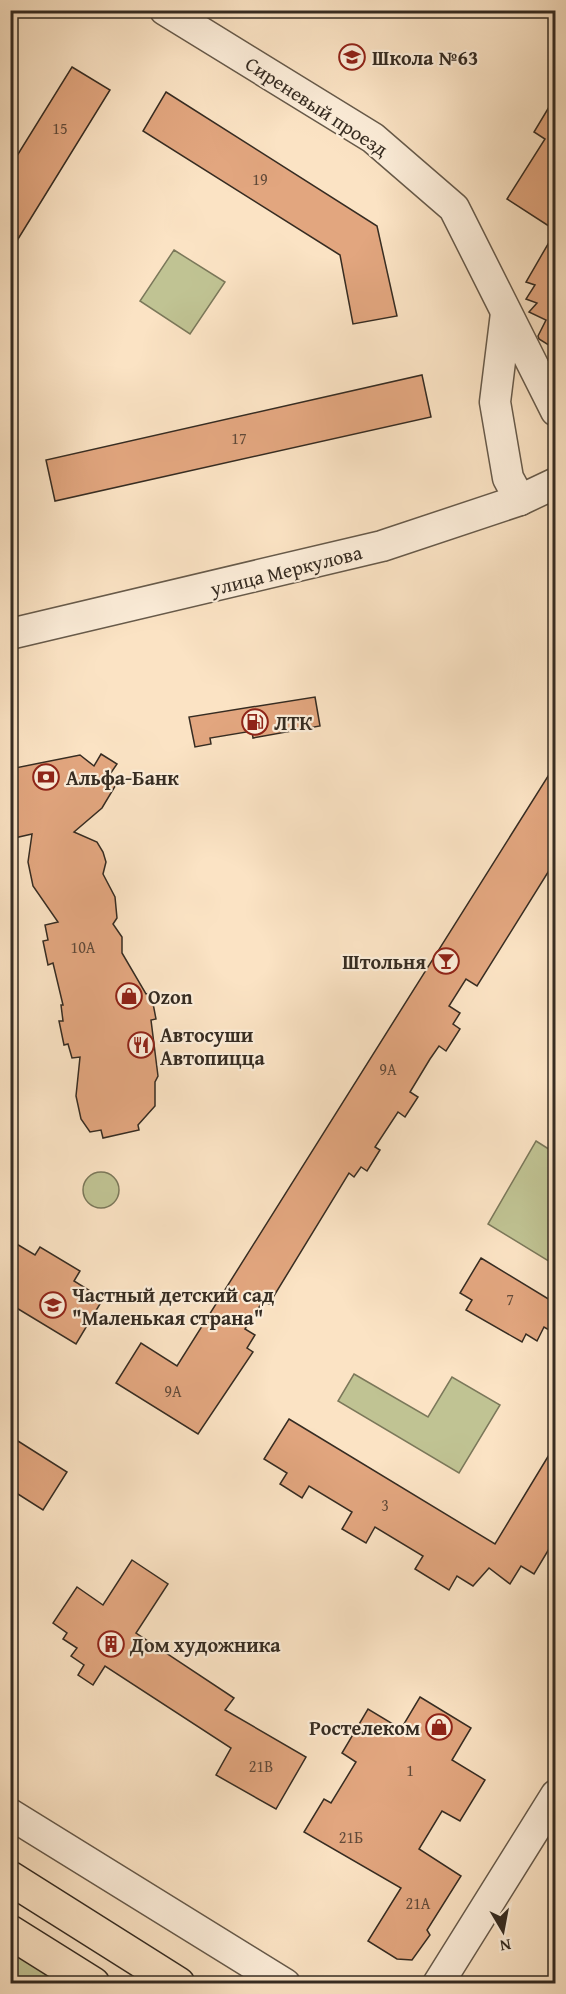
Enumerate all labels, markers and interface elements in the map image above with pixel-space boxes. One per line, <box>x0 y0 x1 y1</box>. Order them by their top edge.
school or university icon: Школа №63 <box>337 42 367 72</box>
place label: Школа №63 <box>372 43 478 72</box>
street label: Сиреневый проезд <box>240 49 394 163</box>
house number: 15 <box>52 116 68 140</box>
house number: 19 <box>252 167 268 191</box>
house number: 17 <box>231 426 247 450</box>
street label: улица Меркулова <box>206 537 365 603</box>
fuel station icon: ЛТК <box>240 707 270 737</box>
place label: ЛТК <box>274 708 313 737</box>
bank icon: Альфа-Банк <box>31 762 61 792</box>
place label: Альфа-Банк <box>66 763 179 792</box>
house number: 10А <box>70 935 96 959</box>
bar icon: Штольня <box>431 946 461 976</box>
place label: Штольня <box>342 947 426 976</box>
shop icon: Ozon <box>114 981 144 1011</box>
place label: Ozon <box>148 982 193 1011</box>
place label: Автосуши Автопицца <box>160 1020 265 1072</box>
restaurant icon: Автосуши Автопицца <box>126 1030 156 1060</box>
house number: 9А <box>379 1057 397 1081</box>
place label: Частный детский сад "Маленькая страна" <box>72 1280 274 1332</box>
house number: 7 <box>506 1287 514 1311</box>
school or university icon: Частный детский сад "Маленькая страна" <box>38 1290 68 1320</box>
house number: 9А <box>164 1379 182 1403</box>
house number: 3 <box>381 1493 389 1517</box>
building icon: Дом художника <box>96 1629 126 1659</box>
place label: Дом художника <box>129 1630 281 1659</box>
shop icon: Ростелеком <box>424 1712 454 1742</box>
place label: Ростелеком <box>309 1713 420 1742</box>
house number: 21В <box>249 1754 273 1778</box>
house number: 1 <box>406 1758 414 1782</box>
house number: 21Б <box>339 1825 363 1849</box>
house number: 21А <box>405 1891 431 1915</box>
north arrow <box>473 1901 533 1961</box>
text: N <box>498 1933 513 1959</box>

